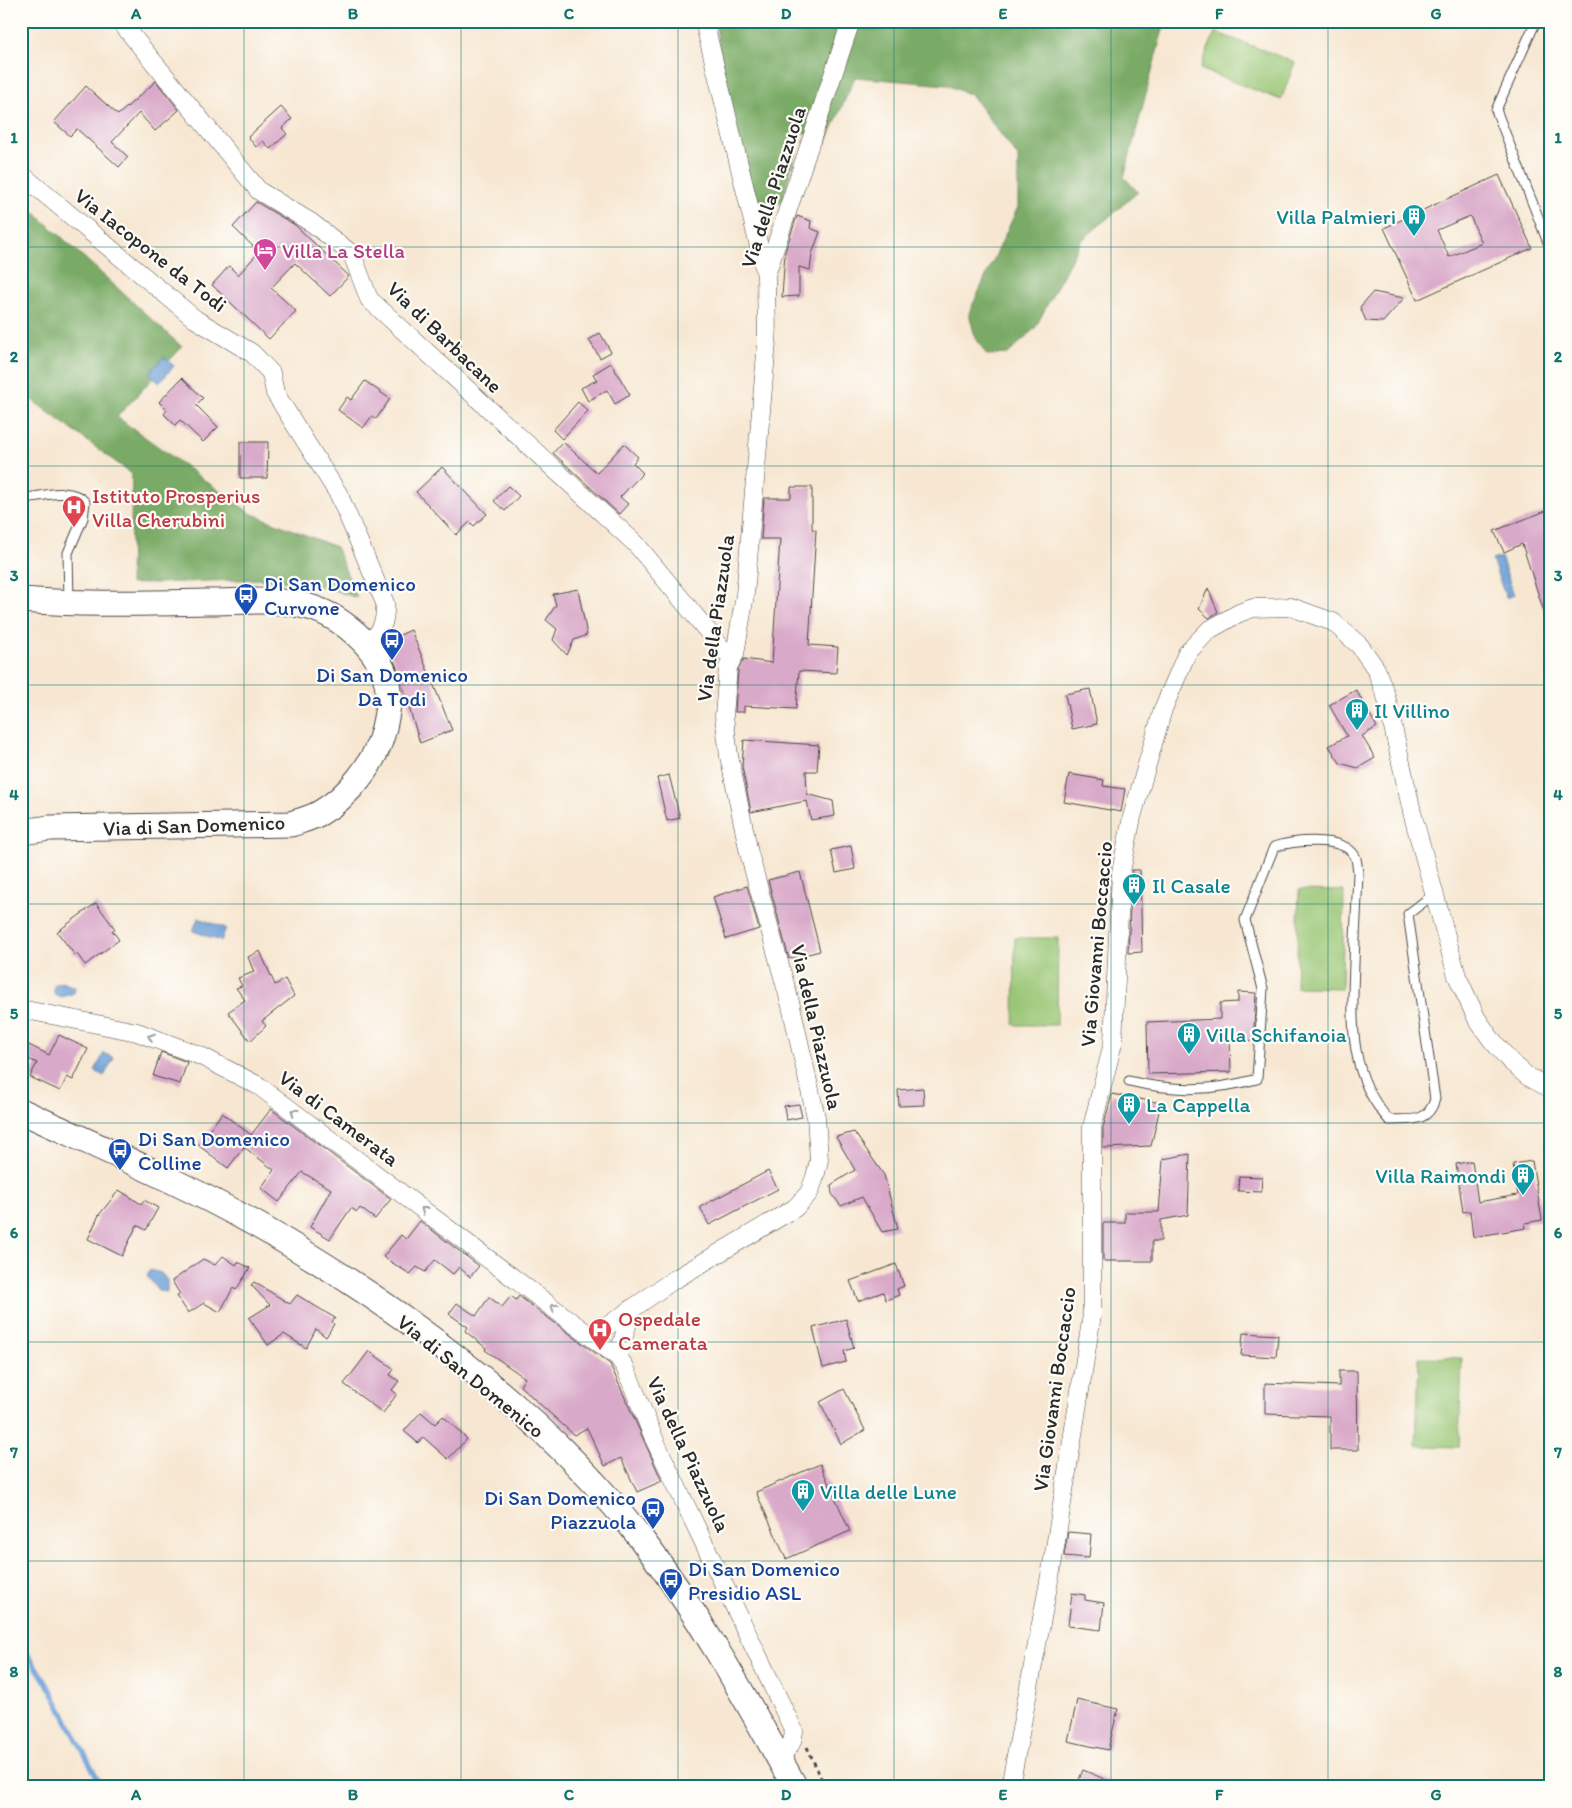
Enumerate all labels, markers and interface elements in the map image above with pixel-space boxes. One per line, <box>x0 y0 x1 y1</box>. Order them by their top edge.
text: A <box>130 4 142 23</box>
text: B <box>348 4 359 23</box>
text: C <box>564 4 575 23</box>
text: D <box>781 4 792 23</box>
text: E <box>999 4 1008 23</box>
text: F <box>1215 4 1224 23</box>
text: G <box>1430 4 1442 23</box>
street label: Via della Piazzuola <box>735 103 811 271</box>
text: 1 <box>10 128 18 147</box>
text: 1 <box>1554 128 1562 147</box>
street label: Via Iacopone da Todi <box>70 183 232 317</box>
building icon: Villa Palmieri <box>1401 203 1427 237</box>
place label: Villa Palmieri <box>1276 204 1396 229</box>
hotel icon: Villa La Stella <box>252 237 278 271</box>
place label: Villa La Stella <box>282 238 405 263</box>
street label: Via di Barbacane <box>382 276 508 398</box>
text: 2 <box>10 347 19 366</box>
text: 2 <box>1554 347 1563 366</box>
place label: Istituto Prosperius Villa Cherubini <box>92 483 261 532</box>
hospital icon: Istituto Prosperius Villa Cherubini <box>61 494 87 528</box>
street label: Via della Piazzuola <box>691 533 739 703</box>
text: 3 <box>10 566 19 585</box>
text: 3 <box>1554 566 1563 585</box>
place label: Di San Domenico Curvone <box>264 571 416 620</box>
bus stop icon: Di San Domenico Curvone <box>233 582 259 616</box>
bus stop icon: Di San Domenico Da Todi <box>379 627 405 661</box>
place label: Di San Domenico Da Todi <box>316 662 468 711</box>
building icon: Il Villino <box>1344 697 1370 731</box>
place label: Il Villino <box>1374 698 1450 723</box>
text: 4 <box>9 785 19 804</box>
text: 4 <box>1553 785 1563 804</box>
street label: Via di San Domenico <box>102 809 286 841</box>
street label: Via Giovanni Boccaccio <box>1075 840 1117 1048</box>
building icon: Il Casale <box>1121 872 1147 906</box>
place label: Il Casale <box>1152 873 1231 898</box>
street label: Via della Piazzuola <box>786 942 848 1112</box>
text: 5 <box>10 1004 19 1023</box>
text: 5 <box>1554 1004 1563 1023</box>
building icon: Villa Schifanoia <box>1176 1021 1202 1055</box>
place label: Villa Schifanoia <box>1206 1022 1347 1047</box>
one-way arrow <box>147 1033 155 1043</box>
street label: Via di Camerata <box>274 1065 404 1171</box>
building icon: La Cappella <box>1116 1091 1142 1125</box>
place label: La Cappella <box>1146 1092 1251 1117</box>
one-way arrow <box>290 1109 300 1118</box>
place label: Di San Domenico Colline <box>138 1126 290 1175</box>
bus stop icon: Di San Domenico Colline <box>107 1137 133 1171</box>
building icon: Villa Raimondi <box>1510 1162 1536 1196</box>
place label: Villa Raimondi <box>1375 1163 1506 1188</box>
one-way arrow <box>421 1207 430 1215</box>
text: 6 <box>10 1223 19 1242</box>
text: 6 <box>1554 1223 1563 1242</box>
street label: Via Giovanni Boccaccio <box>1027 1285 1081 1493</box>
one-way arrow <box>550 1304 560 1313</box>
place label: Ospedale Camerata <box>618 1306 708 1355</box>
street label: Via di San Domenico <box>392 1309 550 1443</box>
hospital icon: Ospedale Camerata <box>587 1317 613 1351</box>
street label: Via della Piazzuola <box>642 1372 736 1536</box>
text: 7 <box>9 1443 18 1462</box>
text: 7 <box>1553 1443 1562 1462</box>
building icon: Villa delle Lune <box>790 1478 816 1512</box>
place label: Villa delle Lune <box>820 1479 957 1504</box>
place label: Di San Domenico Piazzuola <box>484 1485 636 1534</box>
bus stop icon: Di San Domenico Piazzuola <box>640 1496 666 1530</box>
place label: Di San Domenico Presidio ASL <box>688 1556 840 1605</box>
bus stop icon: Di San Domenico Presidio ASL <box>658 1567 684 1601</box>
text: 8 <box>10 1662 19 1681</box>
text: 8 <box>1554 1662 1563 1681</box>
text: A <box>130 1785 142 1804</box>
text: B <box>348 1785 359 1804</box>
text: C <box>564 1785 575 1804</box>
text: D <box>781 1785 792 1804</box>
text: E <box>999 1785 1008 1804</box>
text: F <box>1215 1785 1224 1804</box>
text: G <box>1430 1785 1442 1804</box>

